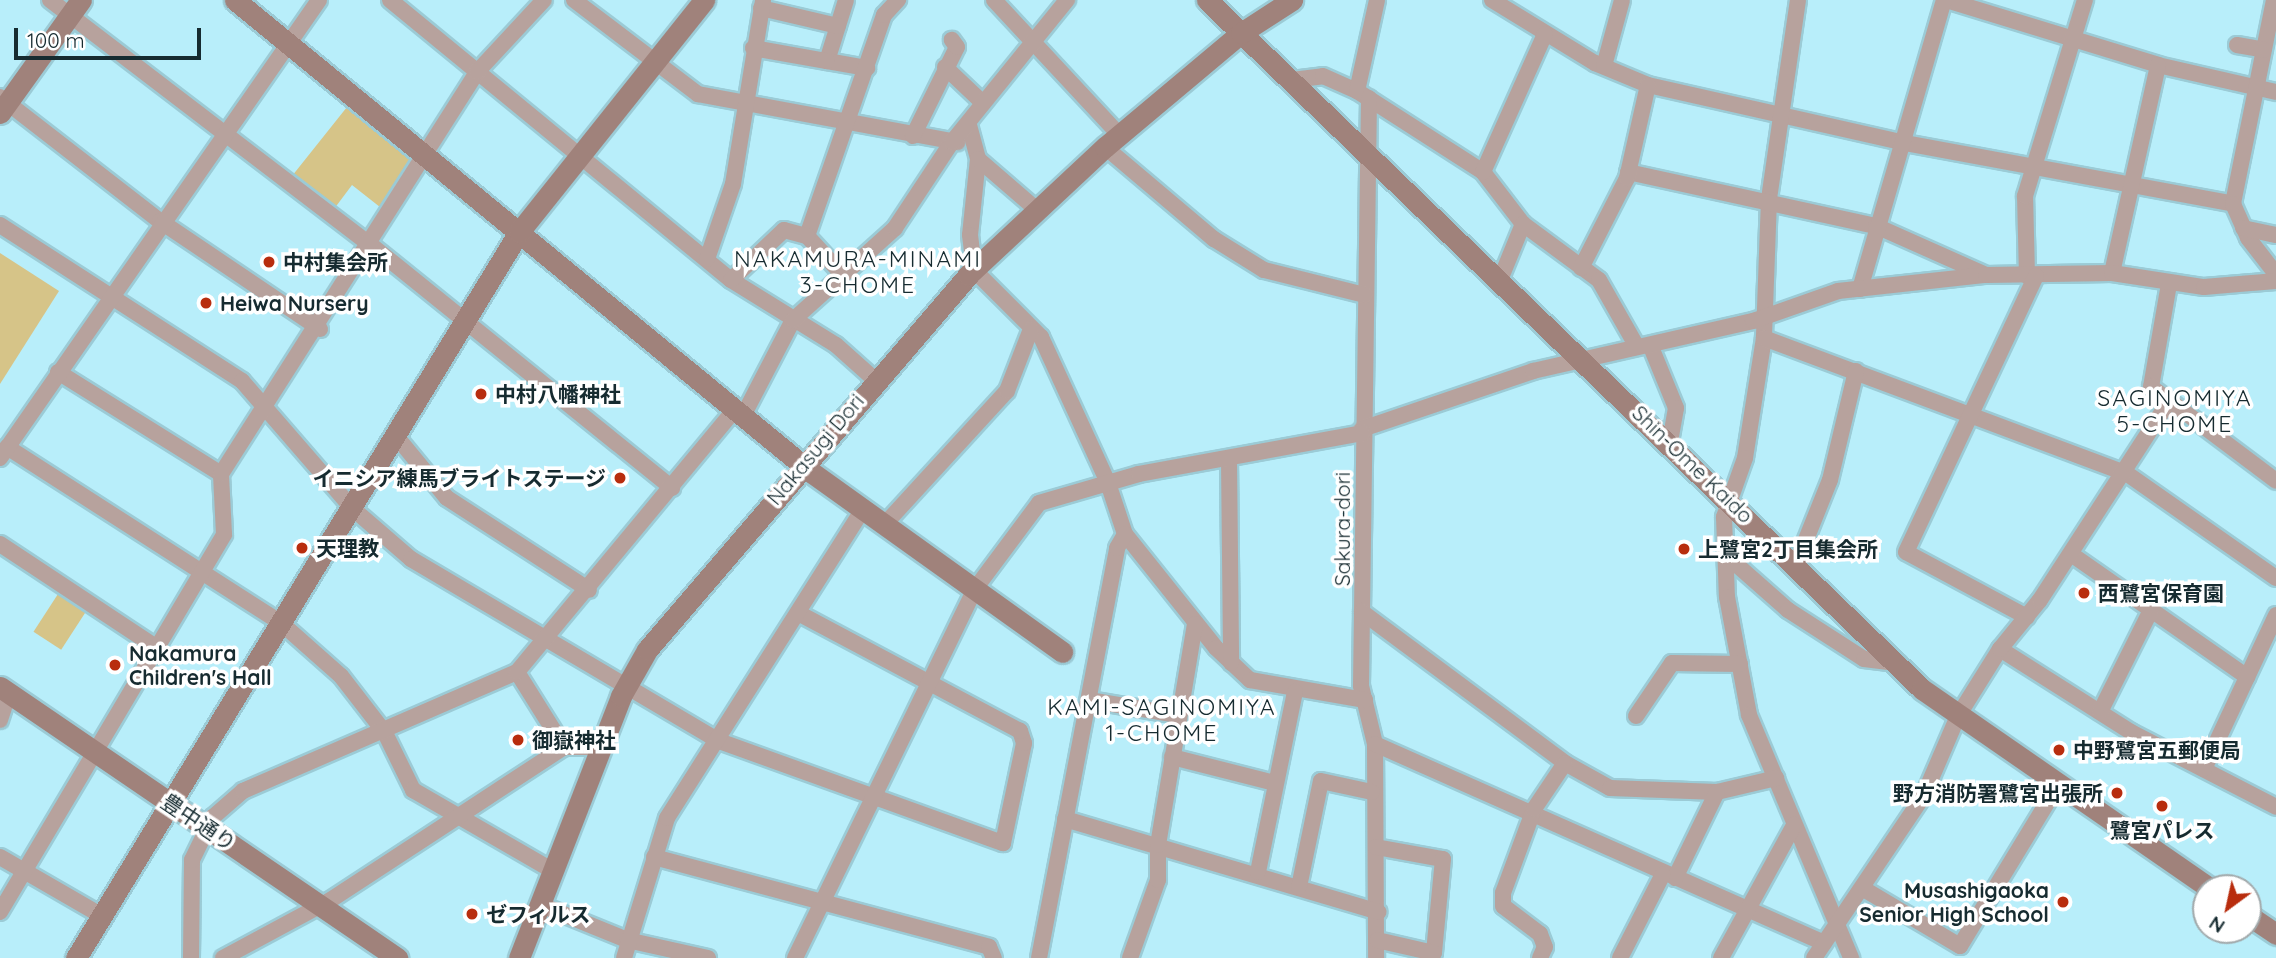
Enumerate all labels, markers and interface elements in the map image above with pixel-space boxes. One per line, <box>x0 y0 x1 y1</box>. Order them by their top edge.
scale bar <box>18 14 205 58</box>
text: 100 m <box>27 27 85 53</box>
district label: NAKAMURA-MINAMI 3-CHOME <box>736 245 980 299</box>
place label: 中村集会所 <box>283 249 388 275</box>
marker: 中村集会所 <box>261 254 277 270</box>
place label: Heiwa Nursery <box>220 290 369 316</box>
marker: Heiwa Nursery <box>198 295 214 311</box>
place label: 中村八幡神社 <box>495 381 621 407</box>
district label: SAGINOMIYA 5-CHOME <box>2099 384 2251 438</box>
marker: 中村八幡神社 <box>473 386 489 402</box>
street label: Nakasugi Dori <box>761 388 869 510</box>
street label: Shin-Ome Kaido <box>1627 400 1759 528</box>
place label: イニシア練馬ブライトステージ <box>312 465 606 491</box>
marker: イニシア練馬ブライトステージ <box>612 470 628 486</box>
street label: Sakura-dori <box>1329 472 1355 586</box>
place label: 天理教 <box>316 535 379 561</box>
place label: 上鷺宮2丁目集会所 <box>1698 536 1878 562</box>
marker: 天理教 <box>294 540 310 556</box>
marker: 上鷺宮2丁目集会所 <box>1676 541 1692 557</box>
place label: 西鷺宮保育園 <box>2098 580 2224 606</box>
marker: 西鷺宮保育園 <box>2076 585 2092 601</box>
place label: Nakamura Children's Hall <box>129 640 272 690</box>
marker: Nakamura Children's Hall <box>107 657 123 673</box>
district label: KAMI-SAGINOMIYA 1-CHOME <box>1049 693 1275 747</box>
place label: 御嶽神社 <box>532 727 616 753</box>
marker: 御嶽神社 <box>510 732 526 748</box>
place label: 中野鷺宮五郵便局 <box>2073 737 2241 763</box>
marker: 中野鷺宮五郵便局 <box>2051 742 2067 758</box>
place label: 野方消防署鷺宮出張所 <box>1893 780 2103 806</box>
marker: 野方消防署鷺宮出張所 <box>2109 785 2125 801</box>
street label: 豊中通り <box>157 788 241 856</box>
marker: 鷺宮パレス <box>2154 798 2170 814</box>
place label: 鷺宮パレス <box>2110 817 2214 843</box>
north arrow <box>2192 874 2262 944</box>
place label: Musashigaoka Senior High School <box>1859 877 2049 927</box>
marker: Musashigaoka Senior High School <box>2055 894 2071 910</box>
place label: ゼフィルス <box>486 901 591 927</box>
marker: ゼフィルス <box>464 906 480 922</box>
text: N <box>2204 911 2229 939</box>

